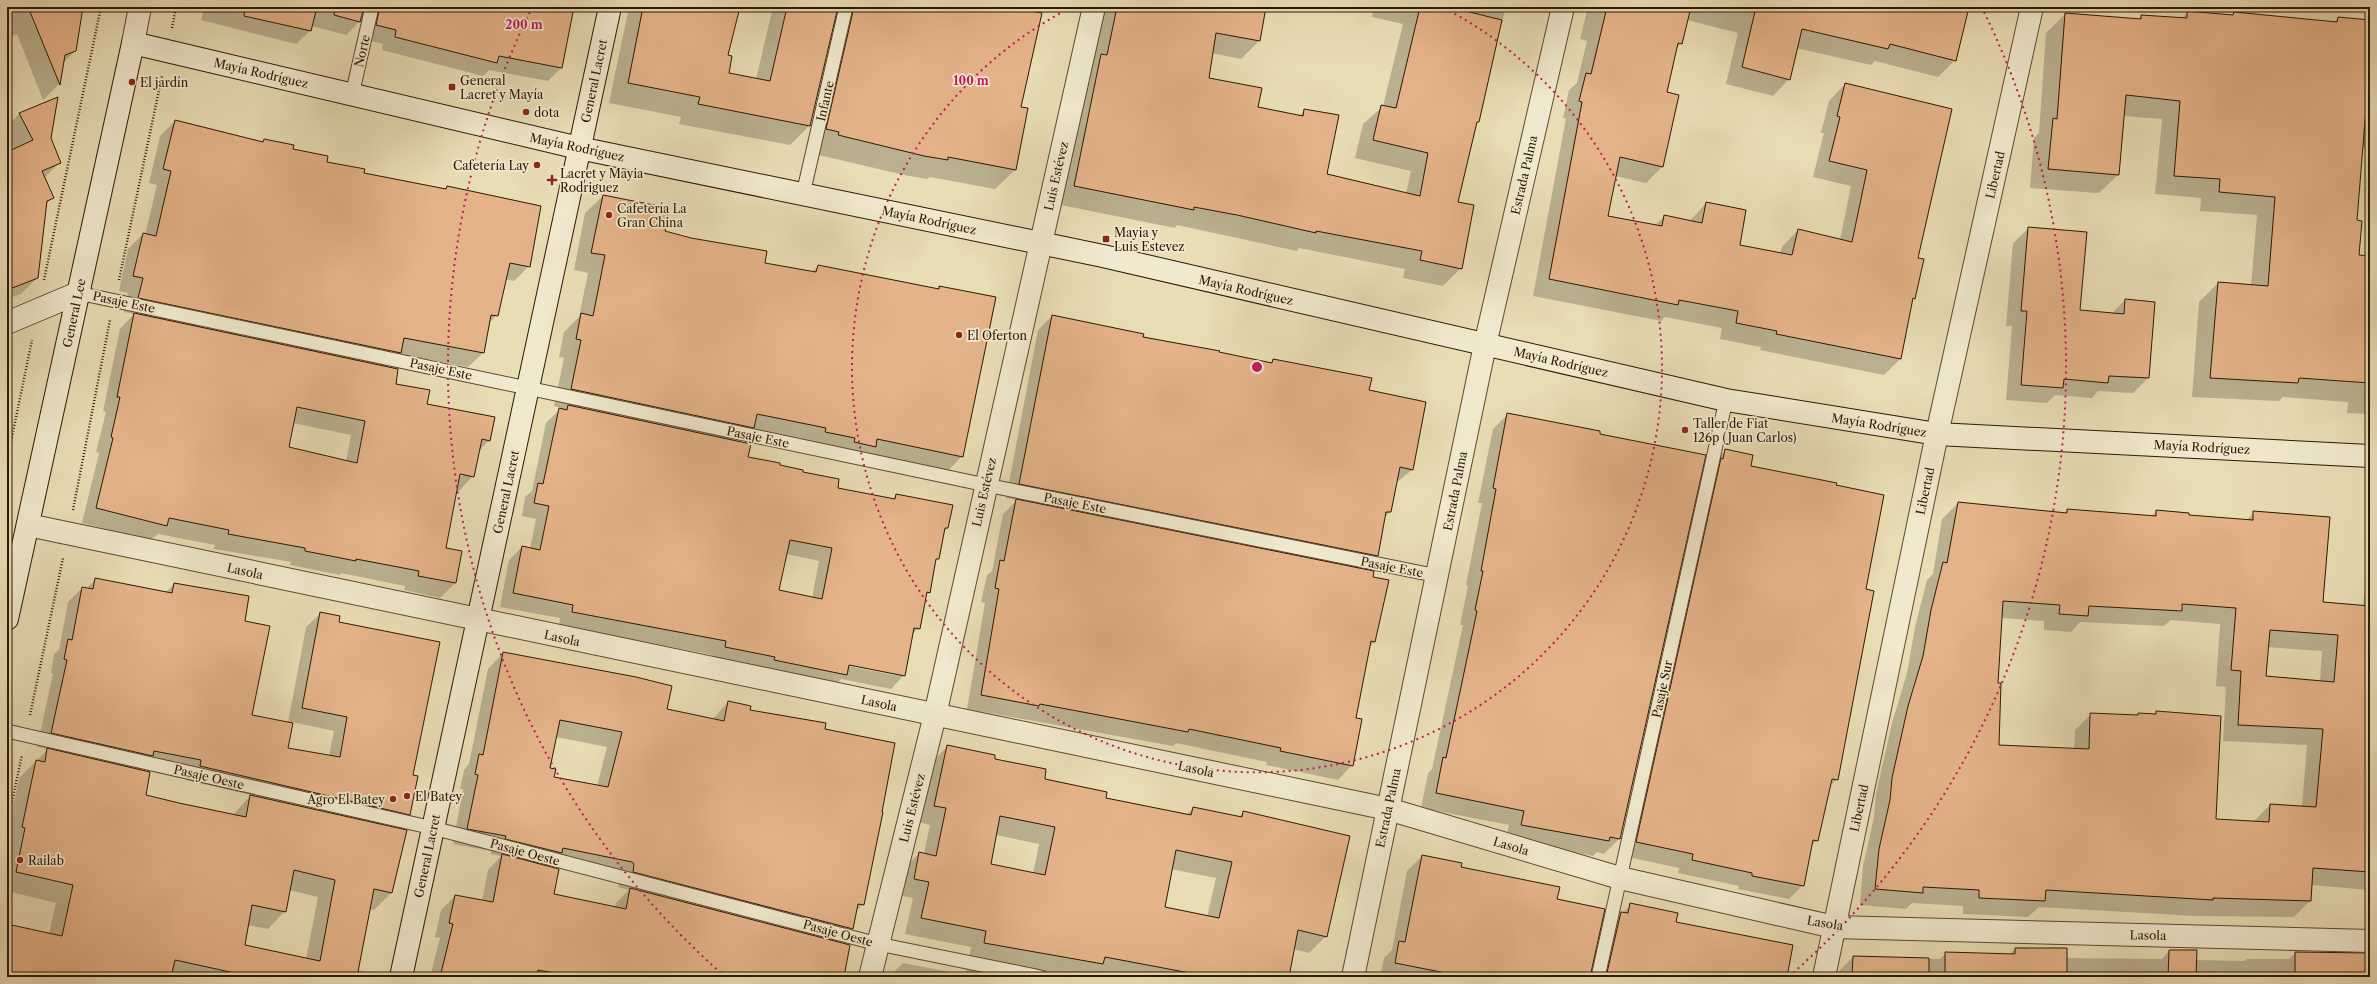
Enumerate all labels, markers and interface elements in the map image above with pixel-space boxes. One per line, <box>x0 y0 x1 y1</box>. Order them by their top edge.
text: 200 m <box>505 17 543 32</box>
street label: Norte <box>351 33 373 69</box>
street label: General Lacret <box>578 37 610 124</box>
street label: Mayía Rodríguez <box>212 55 310 91</box>
place label: General Lacret y Mayía <box>460 73 544 102</box>
text: 100 m <box>953 73 989 88</box>
place label: El jardín <box>140 75 189 90</box>
marker: El jardín <box>127 77 137 87</box>
street label: Infante <box>813 79 837 123</box>
marker: General Lacret y Mayía <box>447 82 457 92</box>
place label: dota <box>534 105 560 120</box>
marker: dota <box>521 107 531 117</box>
street label: Mayía Rodríguez <box>528 130 626 164</box>
street label: Estrada Palma <box>1508 133 1541 216</box>
street label: Luis Estévez <box>1041 140 1071 212</box>
street label: Libertad <box>1982 149 2008 200</box>
place label: Cafetería Lay <box>453 158 529 173</box>
marker: Cafetería Lay <box>532 160 542 170</box>
place label: Lacret y Mayia Rodriguez <box>560 166 644 195</box>
marker: Lacret y Mayia Rodriguez <box>547 175 557 185</box>
place label: Cafetería La Gran China <box>617 201 687 230</box>
street label: Mayía Rodríguez <box>880 203 978 237</box>
marker: Cafetería La Gran China <box>604 210 614 220</box>
place label: Mayia y Luis Estevez <box>1114 225 1185 254</box>
marker: Mayia y Luis Estevez <box>1101 234 1111 244</box>
street label: Mayía Rodríguez <box>1197 272 1295 308</box>
street label: General Lee <box>59 277 89 349</box>
street label: Pasaje Este <box>91 288 157 316</box>
place label: El Oferton <box>967 328 1028 343</box>
marker: El Oferton <box>954 330 964 340</box>
street label: Mayía Rodríguez <box>1512 344 1610 380</box>
street label: Pasaje Este <box>408 355 474 383</box>
centre of rings <box>1250 360 1264 374</box>
street label: Mayía Rodríguez <box>1830 410 1928 440</box>
place label: Taller de Fiat 126p (Juan Carlos) <box>1693 416 1797 445</box>
street label: Pasaje Este <box>725 423 791 451</box>
marker: Taller de Fiat 126p (Juan Carlos) <box>1680 425 1690 435</box>
street label: Mayía Rodríguez <box>2153 437 2251 457</box>
street label: General Lacret <box>490 448 522 535</box>
street label: Estrada Palma <box>1440 449 1470 532</box>
street label: Luis Estévez <box>969 456 999 528</box>
street label: Libertad <box>1913 465 1938 516</box>
street label: Pasaje Este <box>1042 490 1108 516</box>
street label: Pasaje Este <box>1359 554 1425 580</box>
street label: Lasola <box>226 560 265 582</box>
street label: Lasola <box>543 627 582 649</box>
street label: Pasaje Sur <box>1649 659 1675 719</box>
street label: Lasola <box>860 692 899 714</box>
street label: Lasola <box>1177 758 1216 780</box>
street label: Pasaje Oeste <box>172 762 246 792</box>
street label: Estrada Palma <box>1372 766 1404 849</box>
street label: Luis Estévez <box>896 772 928 844</box>
street label: Libertad <box>1847 782 1872 833</box>
place label: El Batey <box>415 789 462 804</box>
marker: El Batey <box>402 791 412 801</box>
place label: Agro El Batey <box>306 792 385 807</box>
marker: Agro El Batey <box>388 794 398 804</box>
street label: General Lacret <box>411 812 443 899</box>
street label: Lasola <box>1491 833 1531 859</box>
street label: Pasaje Oeste <box>488 835 562 869</box>
place label: Railab <box>28 853 64 868</box>
marker: Railab <box>15 855 25 865</box>
street label: Lasola <box>1806 913 1845 933</box>
street label: Pasaje Oeste <box>801 916 875 950</box>
street label: Lasola <box>2130 927 2167 943</box>

